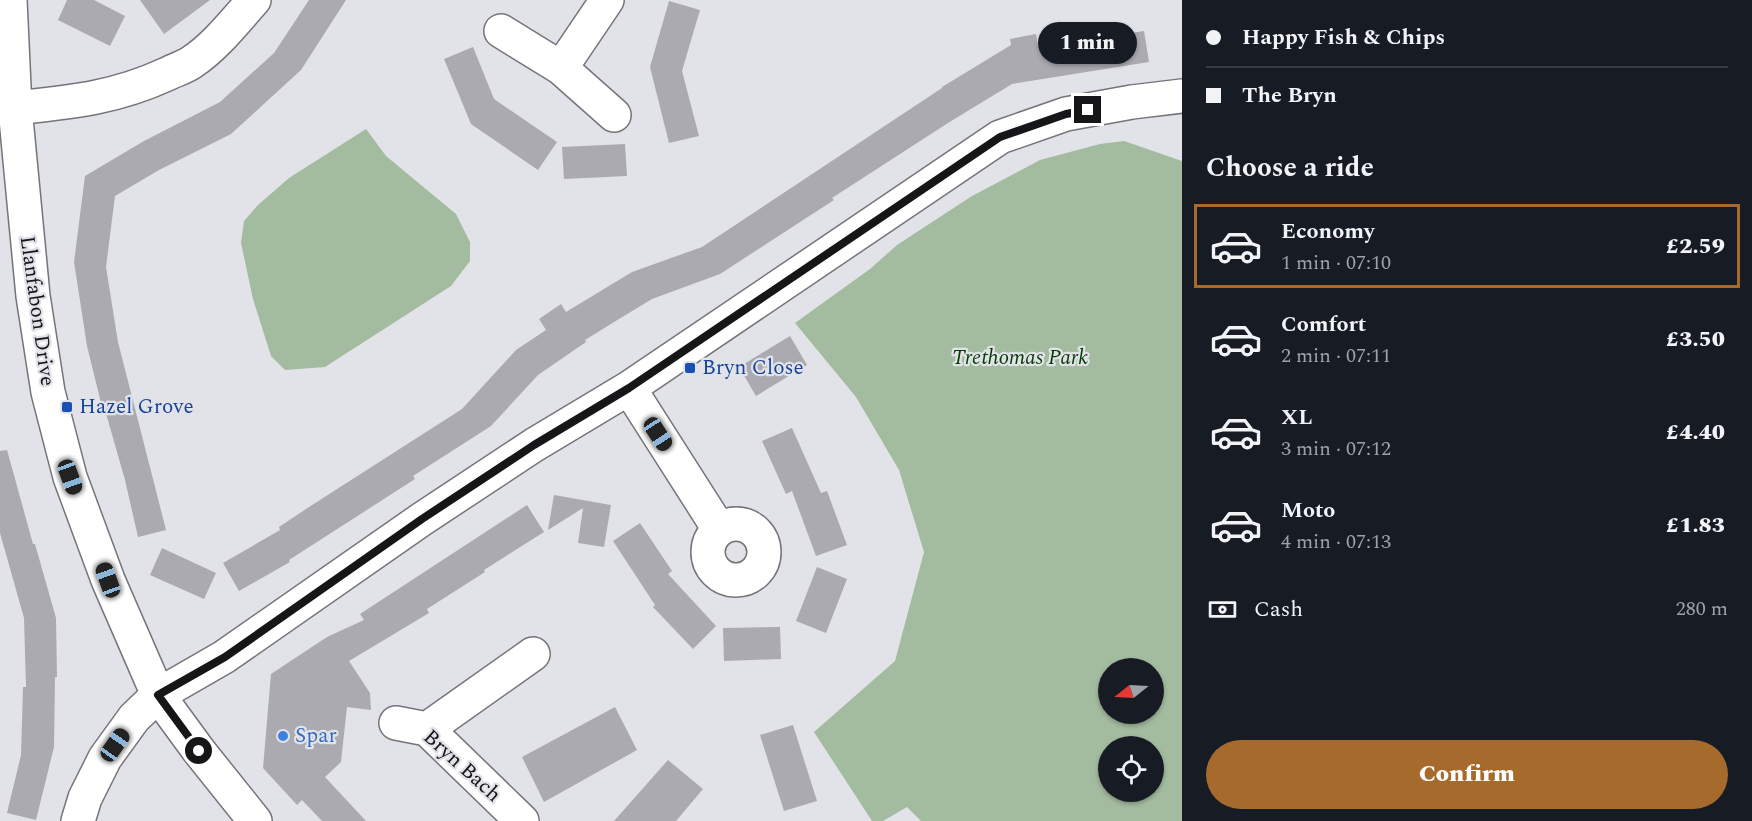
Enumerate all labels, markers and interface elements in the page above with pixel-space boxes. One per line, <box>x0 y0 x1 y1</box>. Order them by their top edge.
text: Happy Fish & Chips <box>1242 21 1445 54</box>
callout: 1 min <box>1038 23 1138 65</box>
text: 1 min <box>1060 28 1115 58</box>
text: The Bryn <box>1242 79 1337 112</box>
route end <box>1074 96 1101 123</box>
text: Choose a ride <box>1206 147 1374 189</box>
text: Economy <box>1281 215 1374 248</box>
icon: car <box>1209 219 1263 273</box>
text: £2.59 <box>1666 230 1725 263</box>
street label: Llanfabon Drive <box>11 234 63 388</box>
text: 1 min · 07:10 <box>1281 248 1391 278</box>
text: Comfort <box>1281 308 1366 341</box>
icon: car <box>1209 312 1263 366</box>
text: £3.50 <box>1666 323 1725 356</box>
text: 2 min · 07:11 <box>1281 341 1391 371</box>
park label: Trethomas Park <box>952 342 1088 374</box>
place label: Bryn Close <box>702 352 804 384</box>
marker: Bryn Close <box>683 361 697 375</box>
place label: Hazel Grove <box>79 391 194 423</box>
marker: Hazel Grove <box>60 400 74 414</box>
text: XL <box>1281 401 1312 434</box>
icon: car <box>1209 405 1263 459</box>
car <box>641 414 675 454</box>
text: £4.40 <box>1666 416 1725 449</box>
text: 3 min · 07:12 <box>1281 434 1391 464</box>
car <box>55 457 85 497</box>
text: Moto <box>1281 494 1335 527</box>
icon: car <box>1209 498 1263 552</box>
text: £1.83 <box>1666 509 1725 542</box>
text: 4 min · 07:13 <box>1281 527 1391 557</box>
car <box>93 560 123 600</box>
icon: cash <box>1206 593 1239 626</box>
text: Cash <box>1254 593 1303 626</box>
text: 280 m <box>1676 594 1728 624</box>
north arrow <box>1098 658 1164 724</box>
map controls <box>1098 658 1164 802</box>
place label: Spar <box>295 720 337 752</box>
street label: Bryn Bach <box>416 722 508 810</box>
car <box>97 725 133 765</box>
marker: Spar <box>276 729 290 743</box>
button: locate <box>1098 736 1164 802</box>
route start <box>185 737 212 764</box>
button: Confirm <box>1206 740 1728 809</box>

